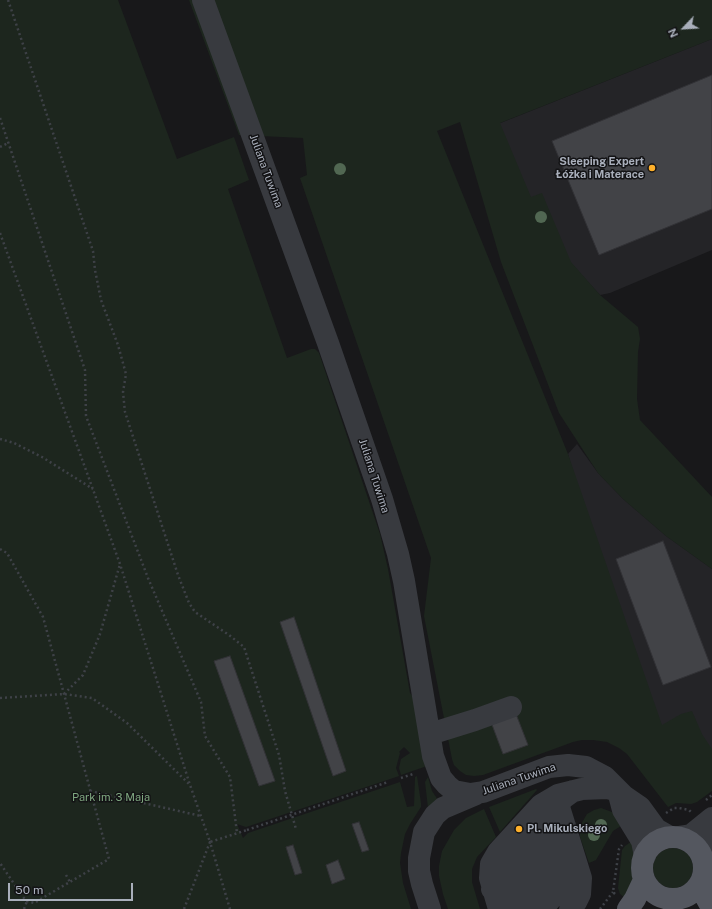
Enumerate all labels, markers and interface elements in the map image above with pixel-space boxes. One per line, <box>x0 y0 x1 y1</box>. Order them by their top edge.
north arrow <box>664 8 704 48</box>
text: N <box>666 27 680 40</box>
street label: Juliana Tuwima <box>247 132 285 210</box>
place label: Sleeping Expert Łóżka i Materace <box>556 155 644 181</box>
marker: Sleeping Expert Łóżka i Materace <box>647 163 657 173</box>
street label: Juliana Tuwima <box>356 437 392 515</box>
street label: Juliana Tuwima <box>480 760 558 798</box>
park label: Park im. 3 Maja <box>72 791 150 805</box>
place label: Pl. Mikulskiego <box>527 822 607 836</box>
marker: Pl. Mikulskiego <box>514 824 524 834</box>
scale bar <box>10 875 135 901</box>
text: 50 m <box>15 883 43 897</box>

